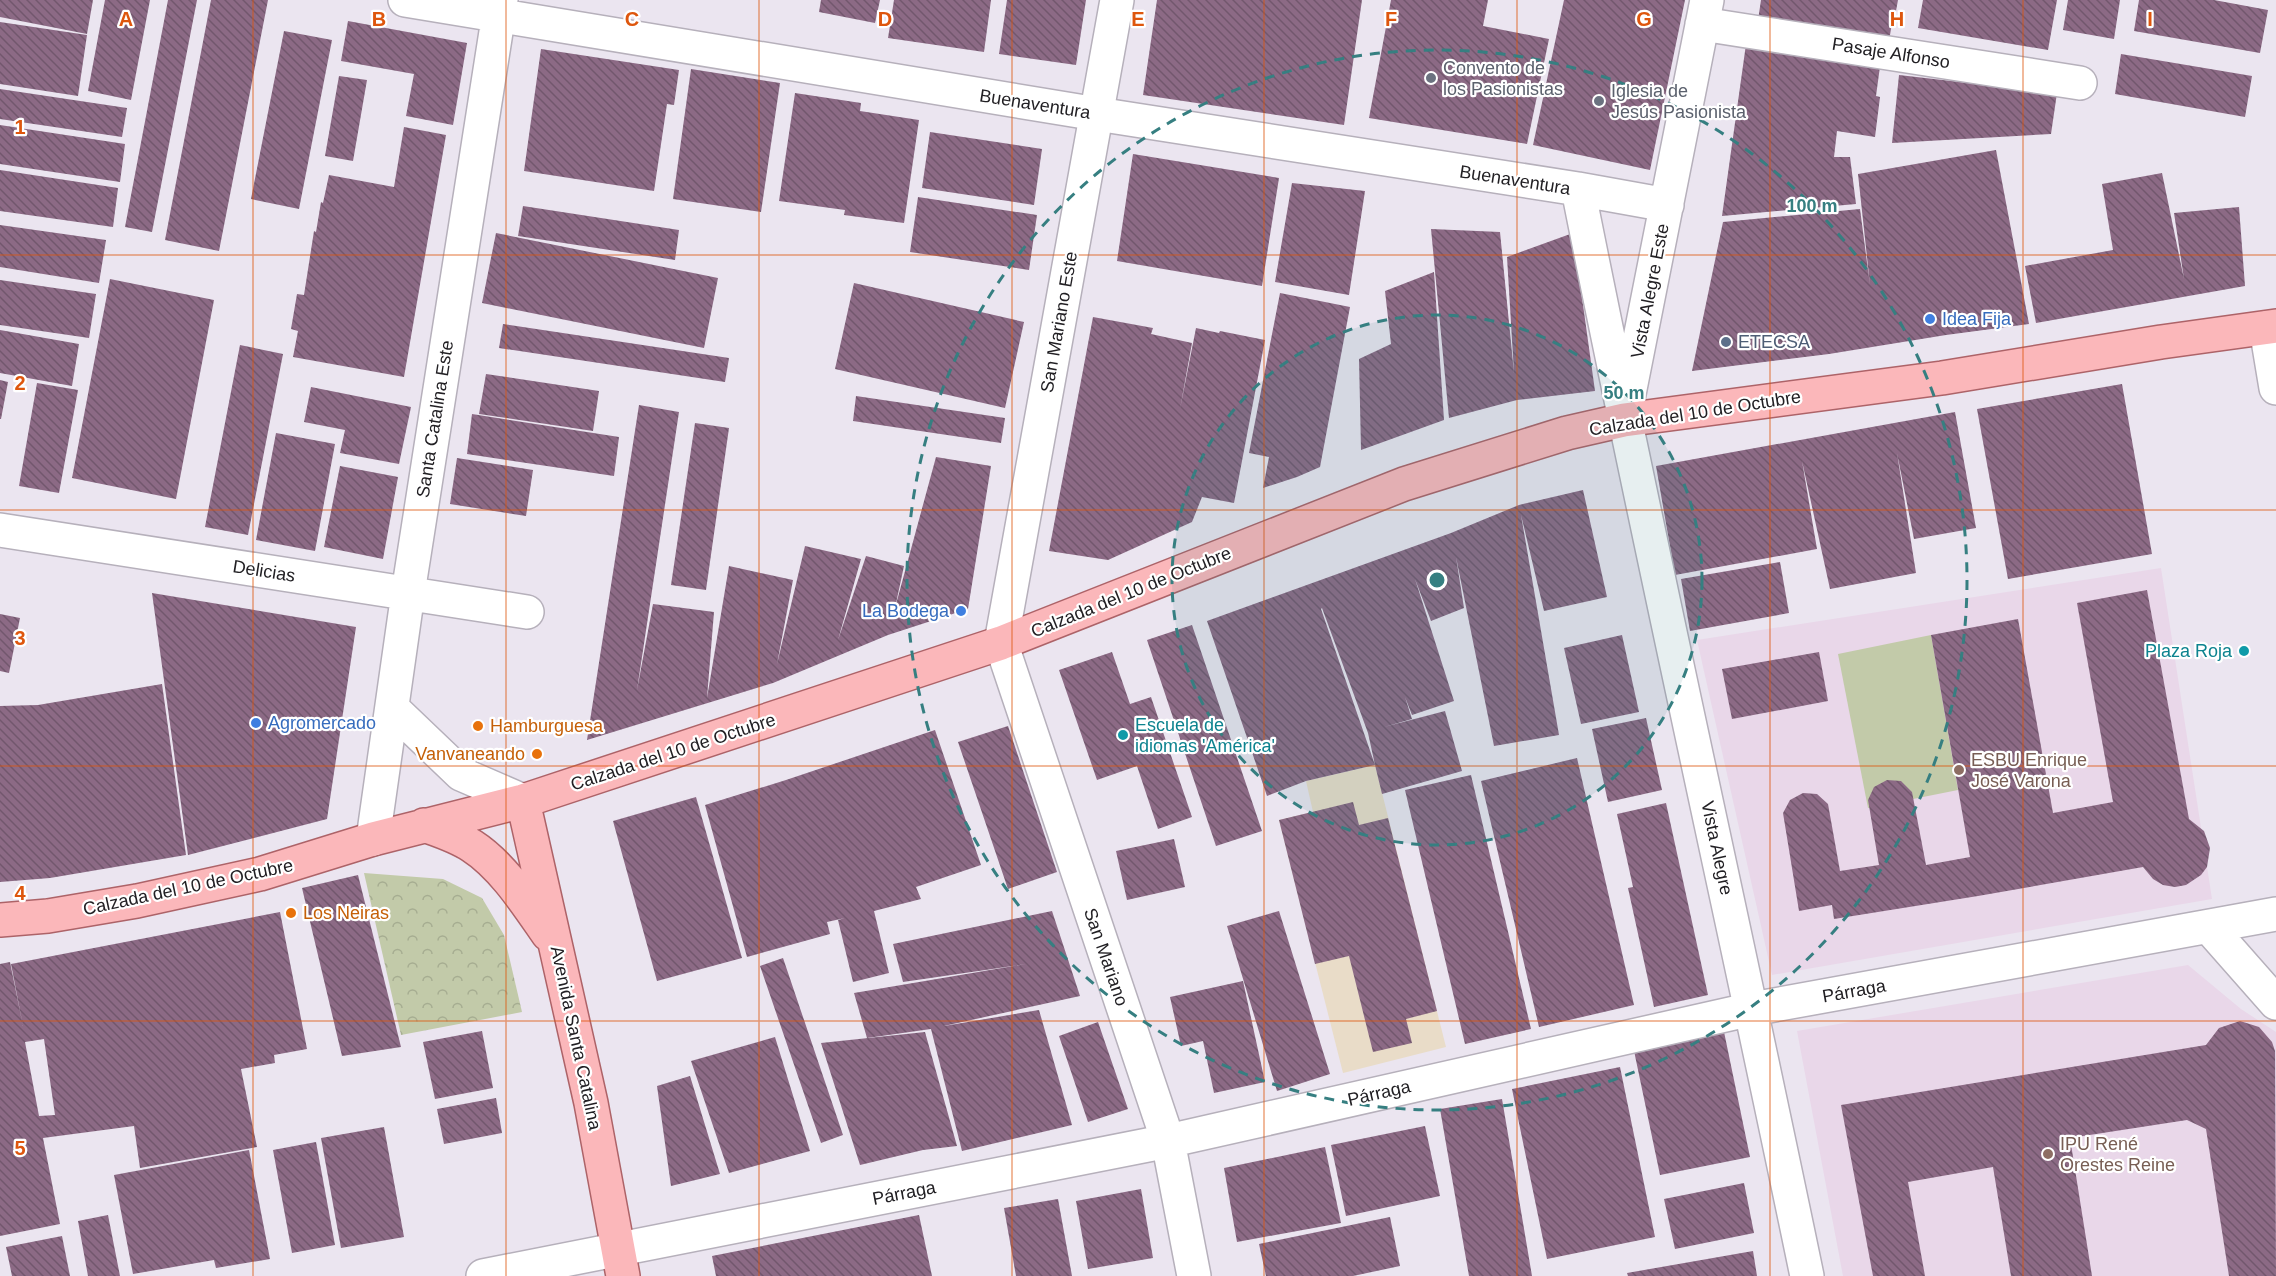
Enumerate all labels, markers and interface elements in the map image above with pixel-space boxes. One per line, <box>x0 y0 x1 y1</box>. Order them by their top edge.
text: A <box>119 8 133 30</box>
text: B <box>372 8 386 30</box>
text: C <box>625 8 639 30</box>
text: D <box>878 8 892 30</box>
text: E <box>1131 8 1145 30</box>
text: F <box>1385 8 1397 30</box>
text: G <box>1636 8 1652 30</box>
text: H <box>1890 8 1904 30</box>
text: I <box>2147 8 2153 30</box>
street label: Pasaje Alfonso <box>1831 34 1951 72</box>
place label: Convento de los Pasionistas <box>1443 58 1563 99</box>
marker: Convento de los Pasionistas <box>1424 71 1438 85</box>
place label: Iglesia de Jesús Pasionista <box>1611 81 1747 122</box>
street label: Buenaventura <box>978 85 1093 123</box>
marker: Iglesia de Jesús Pasionista <box>1592 94 1606 108</box>
text: 1 <box>14 116 26 138</box>
street label: Buenaventura <box>1458 161 1573 199</box>
text: 100 m <box>1786 196 1838 216</box>
street label: Vista Alegre Este <box>1627 222 1673 360</box>
street label: San Mariano Este <box>1037 250 1081 394</box>
place label: Idea Fija <box>1942 309 2012 329</box>
marker: Idea Fija <box>1923 312 1937 326</box>
place label: ETECSA <box>1738 332 1810 352</box>
marker: ETECSA <box>1719 335 1733 349</box>
street label: Santa Catalina Este <box>413 339 457 499</box>
text: 2 <box>14 372 26 394</box>
text: 50 m <box>1603 383 1645 403</box>
street label: Calzada del 10 de Octubre <box>1588 386 1802 440</box>
street label: Calzada del 10 de Octubre <box>1028 543 1234 641</box>
street label: Delicias <box>231 556 297 586</box>
centre of rings <box>1427 570 1447 590</box>
place label: La Bodega <box>862 601 950 621</box>
marker: La Bodega <box>954 604 968 618</box>
text: 3 <box>14 627 26 649</box>
place label: Plaza Roja <box>2145 641 2233 661</box>
marker: Plaza Roja <box>2237 644 2251 658</box>
street label: Calzada del 10 de Octubre <box>568 709 778 795</box>
place label: Agromercado <box>268 713 376 733</box>
place label: Escuela de idiomas 'América' <box>1135 715 1275 756</box>
marker: Agromercado <box>249 716 263 730</box>
place label: Hamburguesa <box>490 716 604 736</box>
marker: Hamburguesa <box>471 719 485 733</box>
marker: Escuela de idiomas 'América' <box>1116 728 1130 742</box>
place label: Vanvaneando <box>415 744 525 764</box>
marker: Vanvaneando <box>530 747 544 761</box>
place label: ESBU Enrique José Varona <box>1971 750 2087 791</box>
marker: ESBU Enrique José Varona <box>1952 763 1966 777</box>
street label: Vista Alegre <box>1697 799 1737 897</box>
street label: Calzada del 10 de Octubre <box>81 855 295 919</box>
text: 4 <box>14 882 26 904</box>
place label: Los Neiras <box>303 903 389 923</box>
street label: San Mariano <box>1080 905 1132 1009</box>
marker: Los Neiras <box>284 906 298 920</box>
street label: Avenida Santa Catalina <box>547 944 606 1133</box>
street label: Párraga <box>1821 975 1888 1006</box>
street label: Párraga <box>1346 1076 1413 1110</box>
place label: IPU René Orestes Reine <box>2060 1134 2175 1175</box>
text: 5 <box>14 1137 26 1159</box>
marker: IPU René Orestes Reine <box>2041 1147 2055 1161</box>
street label: Párraga <box>871 1177 938 1209</box>

